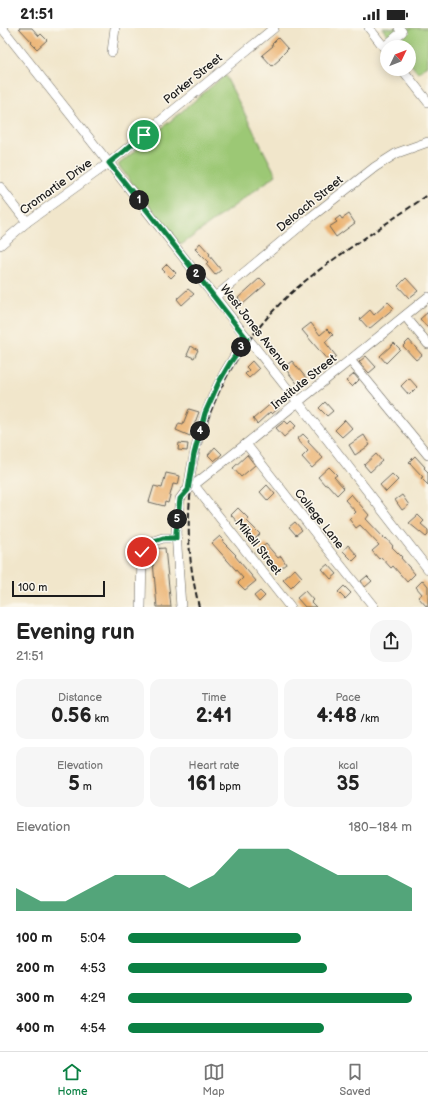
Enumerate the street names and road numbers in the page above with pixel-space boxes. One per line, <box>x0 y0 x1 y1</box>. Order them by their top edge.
street label: Parker Street <box>161 51 226 107</box>
street label: Cromartie Drive <box>17 156 95 218</box>
street label: Deloach Street <box>274 173 346 235</box>
street label: West Jones Avenue <box>217 282 293 374</box>
street label: Institute Street <box>268 351 340 413</box>
street label: College Lane <box>291 486 347 552</box>
street label: Mikell Street <box>231 516 285 578</box>

